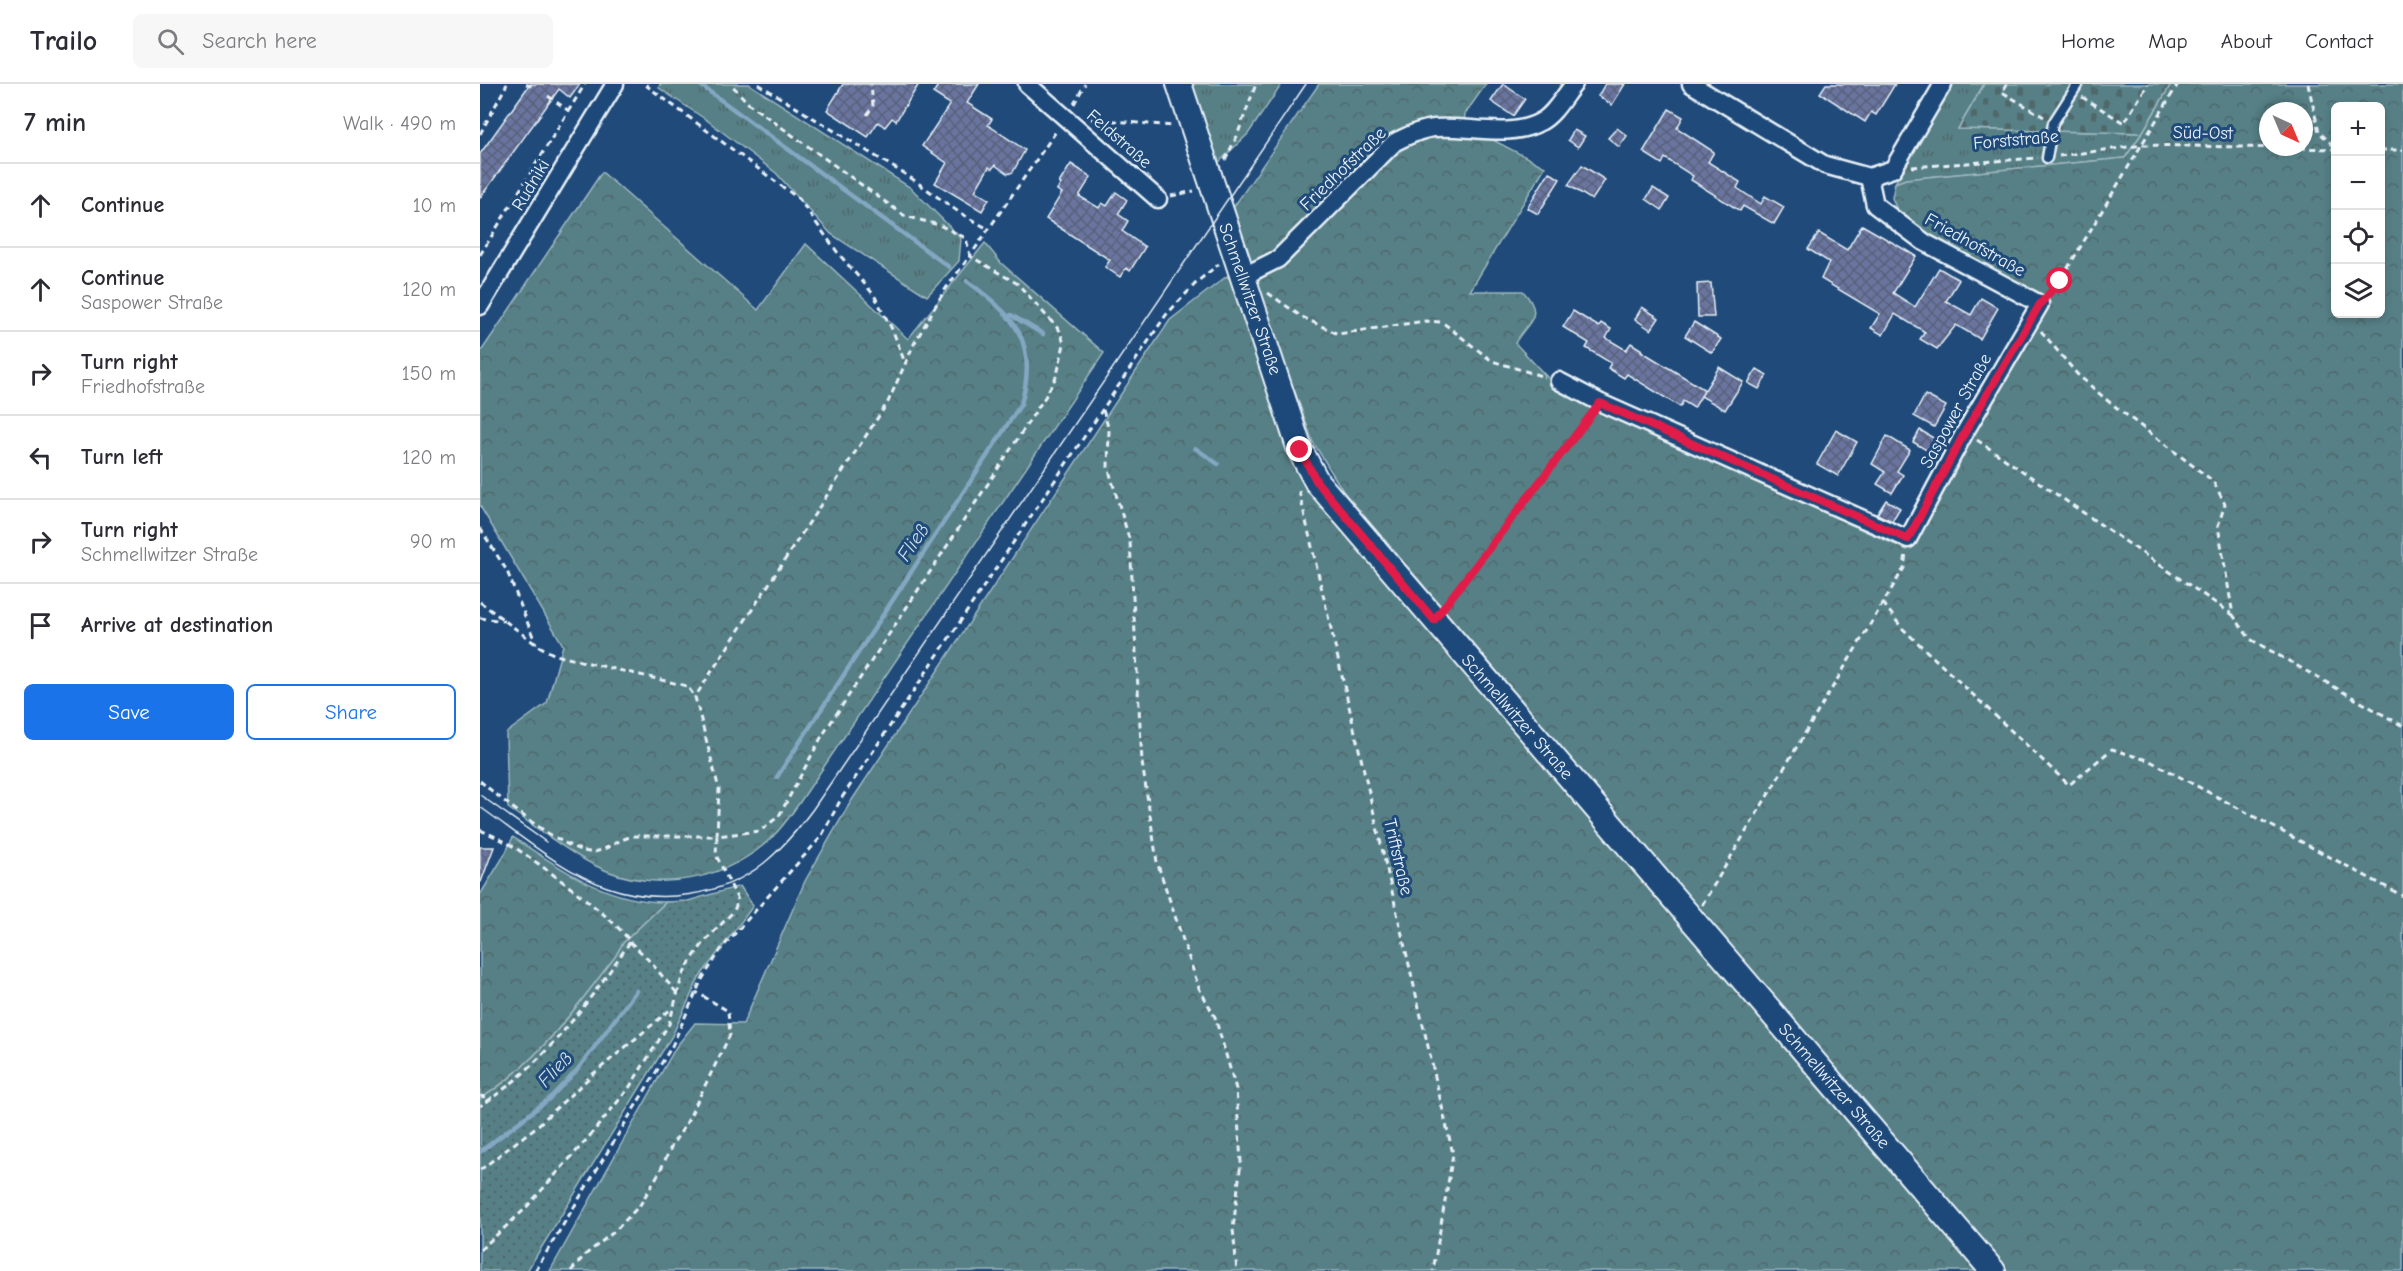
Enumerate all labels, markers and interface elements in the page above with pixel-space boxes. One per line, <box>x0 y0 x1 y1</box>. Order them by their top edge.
search box <box>133 14 553 68</box>
text: Trailo <box>30 25 97 57</box>
icon: search <box>154 25 187 58</box>
text: Search here <box>202 28 317 54</box>
text: Home <box>2061 29 2115 53</box>
text: Map <box>2148 29 2188 53</box>
text: About <box>2221 29 2272 53</box>
text: Contact <box>2305 29 2373 53</box>
north arrow <box>2259 102 2313 156</box>
map controls <box>2331 102 2385 318</box>
button: + <box>2331 102 2385 156</box>
street label: Feldstraße <box>1082 105 1156 173</box>
text: 7 min <box>24 108 86 138</box>
text: Walk · 490 m <box>343 112 456 135</box>
street label: Süd-Ost <box>2173 122 2234 144</box>
street label: Friedhofstraße <box>1296 123 1390 215</box>
street label: Forststraße <box>1972 126 2060 154</box>
street label: Rudniki <box>507 155 555 215</box>
button: − <box>2331 156 2385 210</box>
icon: ahead <box>24 189 57 222</box>
text: Continue <box>81 192 164 218</box>
text: 10 m <box>413 194 456 217</box>
street label: Friedhofstraße <box>1921 209 2029 281</box>
button: locate <box>2331 210 2385 264</box>
street label: Schmellwitzer Straße <box>1214 220 1286 378</box>
button: layers <box>2331 264 2385 318</box>
text: Continue <box>81 265 164 291</box>
route start <box>2046 267 2072 293</box>
icon: ahead <box>24 273 57 306</box>
text: 120 m <box>402 278 456 301</box>
text: Saspower Straße <box>81 291 223 314</box>
text: Turn right <box>81 349 178 375</box>
street label: Saspower Straße <box>1916 350 1996 472</box>
icon: right <box>24 357 57 390</box>
text: 150 m <box>402 362 456 385</box>
text: Friedhofstraße <box>81 375 205 398</box>
route end <box>1286 436 1312 462</box>
icon: left <box>24 441 57 474</box>
text: Turn left <box>81 444 163 470</box>
text: 120 m <box>402 446 456 469</box>
text: Turn right <box>81 517 178 543</box>
water label: Fließ <box>892 519 934 565</box>
icon: right <box>24 525 57 558</box>
text: 90 m <box>410 530 456 553</box>
text: Schmellwitzer Straße <box>81 543 258 566</box>
icon: arrive <box>24 609 57 642</box>
text: Arrive at destination <box>81 612 273 638</box>
street label: Schmellwitzer Straße <box>1457 650 1577 784</box>
button: Save <box>24 684 234 740</box>
button: Share <box>246 684 456 740</box>
street label: Triftstraße <box>1379 817 1417 897</box>
street label: Schmellwitzer Straße <box>1774 1019 1894 1153</box>
water label: Fließ <box>533 1046 577 1092</box>

